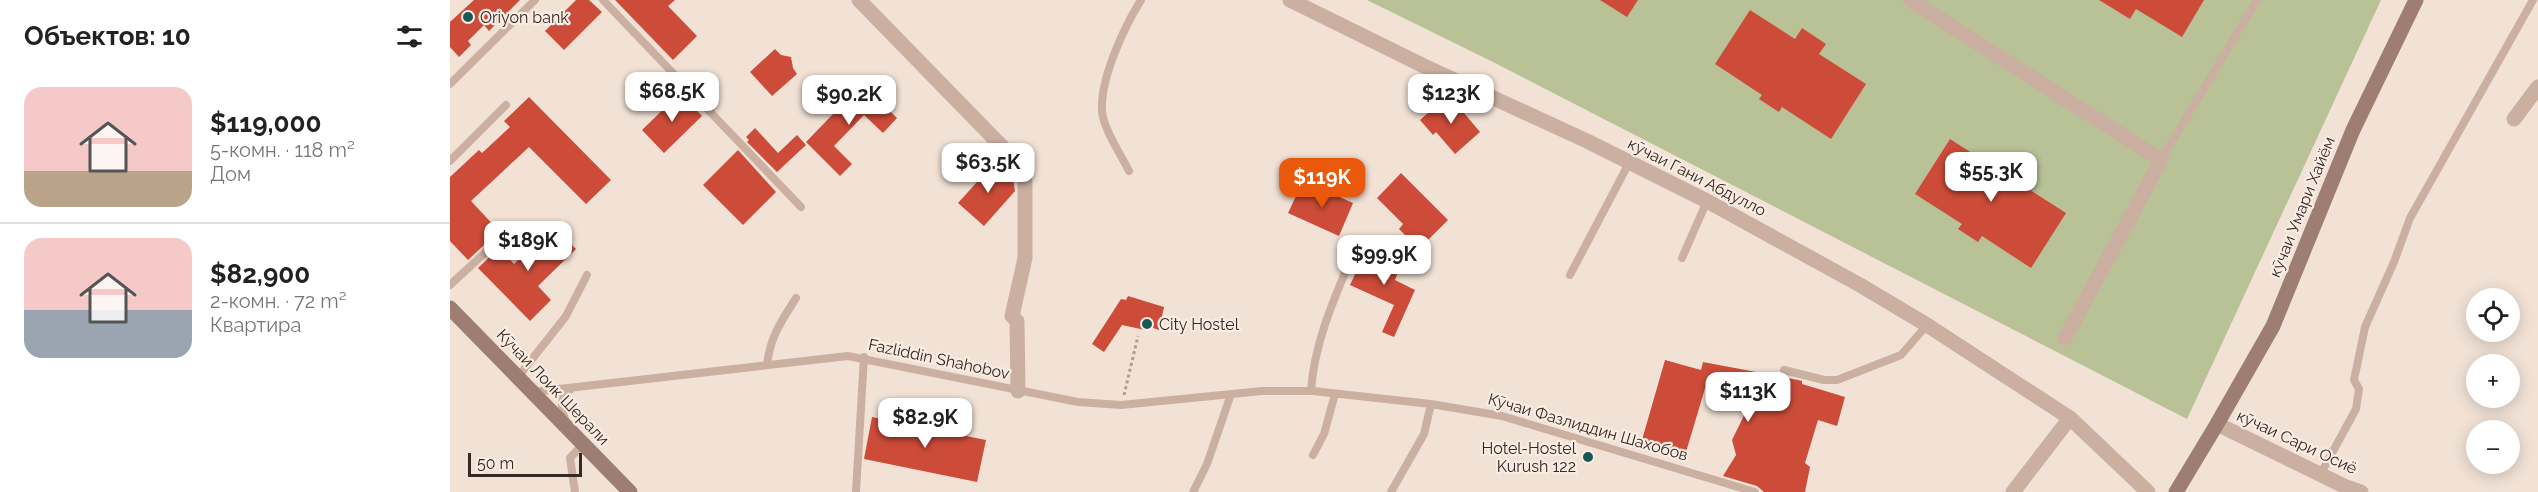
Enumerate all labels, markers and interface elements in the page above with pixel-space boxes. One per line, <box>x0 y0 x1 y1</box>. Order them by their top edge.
place label: Oriyon bank <box>480 8 569 27</box>
marker: Oriyon bank <box>461 10 475 24</box>
icon: filters <box>393 20 426 53</box>
text: Объектов: 10 <box>24 21 191 51</box>
pin: $68.5K <box>623 72 721 123</box>
pin: $123K <box>1409 74 1493 125</box>
pin: $90.2K <box>800 75 898 126</box>
text: $68.5K <box>639 79 705 103</box>
text: $123K <box>1422 81 1480 105</box>
text: $90.2K <box>816 82 882 106</box>
text: $119,000 <box>210 108 321 138</box>
icon: home <box>72 111 144 183</box>
street label: кӯчаи Гани Абдулло <box>1625 134 1769 220</box>
street label: кӯчаи Умари Хайём <box>2265 134 2339 280</box>
text: 5-комн. · 118 m² <box>210 138 355 162</box>
pin: $63.5K <box>939 143 1037 194</box>
text: $63.5K <box>956 150 1020 174</box>
pin: $55.3K <box>1942 152 2040 203</box>
pin: $119K <box>1280 158 1364 209</box>
text: $55.3K <box>1959 159 2023 183</box>
text: Дом <box>210 162 251 186</box>
text: $119K <box>1293 165 1351 189</box>
pin: $189K <box>486 221 570 272</box>
text: $189K <box>498 228 558 252</box>
pin: $99.9K <box>1335 235 1433 286</box>
text: $99.9K <box>1351 242 1417 266</box>
text: $82,900 <box>210 259 310 289</box>
icon: home <box>72 262 144 334</box>
map controls <box>2466 288 2520 474</box>
button: locate <box>2466 288 2520 342</box>
text: 2-комн. · 72 m² <box>210 289 346 313</box>
text: Квартира <box>210 313 301 337</box>
place label: City Hostel <box>1159 315 1240 334</box>
marker: City Hostel <box>1140 317 1154 331</box>
street label: Кӯчаи Лоик Шерали <box>493 325 613 449</box>
street label: Fazliddin Shahobov <box>867 335 1012 383</box>
button: + <box>2466 354 2520 408</box>
pin: $113K <box>1706 372 1790 423</box>
text: $113K <box>1720 379 1776 403</box>
street label: Кӯчаи Фазлиддин Шахобов <box>1486 389 1690 465</box>
pin: $82.9K <box>876 398 974 449</box>
text: $82.9K <box>892 405 958 429</box>
street label: кӯчаи Сари Осиё <box>2234 406 2360 478</box>
button: − <box>2466 420 2520 474</box>
place label: Hotel-Hostel Kurush 122 <box>1482 439 1577 476</box>
scale bar <box>468 450 582 478</box>
marker: Hotel-Hostel Kurush 122 <box>1581 450 1595 464</box>
text: 50 m <box>477 454 514 473</box>

